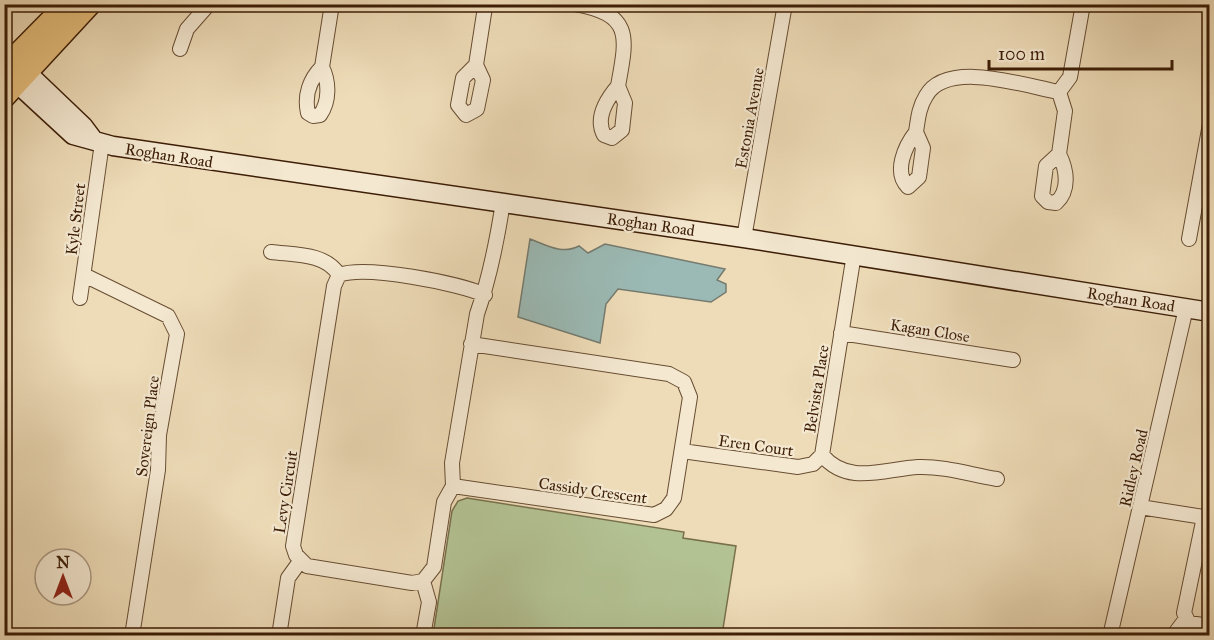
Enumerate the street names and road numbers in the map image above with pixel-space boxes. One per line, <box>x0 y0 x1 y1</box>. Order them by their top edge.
street label: Estonia Avenue <box>731 66 768 170</box>
street label: Roghan Road <box>124 139 214 173</box>
street label: Kyle Street <box>62 182 89 256</box>
street label: Roghan Road <box>606 209 696 241</box>
street label: Roghan Road <box>1086 283 1176 317</box>
street label: Kagan Close <box>889 315 971 347</box>
street label: Belvista Place <box>800 343 833 434</box>
street label: Sovereign Place <box>132 374 164 478</box>
street label: Ridley Road <box>1115 427 1152 509</box>
street label: Eren Court <box>717 431 795 460</box>
street label: Levy Circuit <box>270 449 301 535</box>
street label: Cassidy Crescent <box>537 473 649 508</box>

